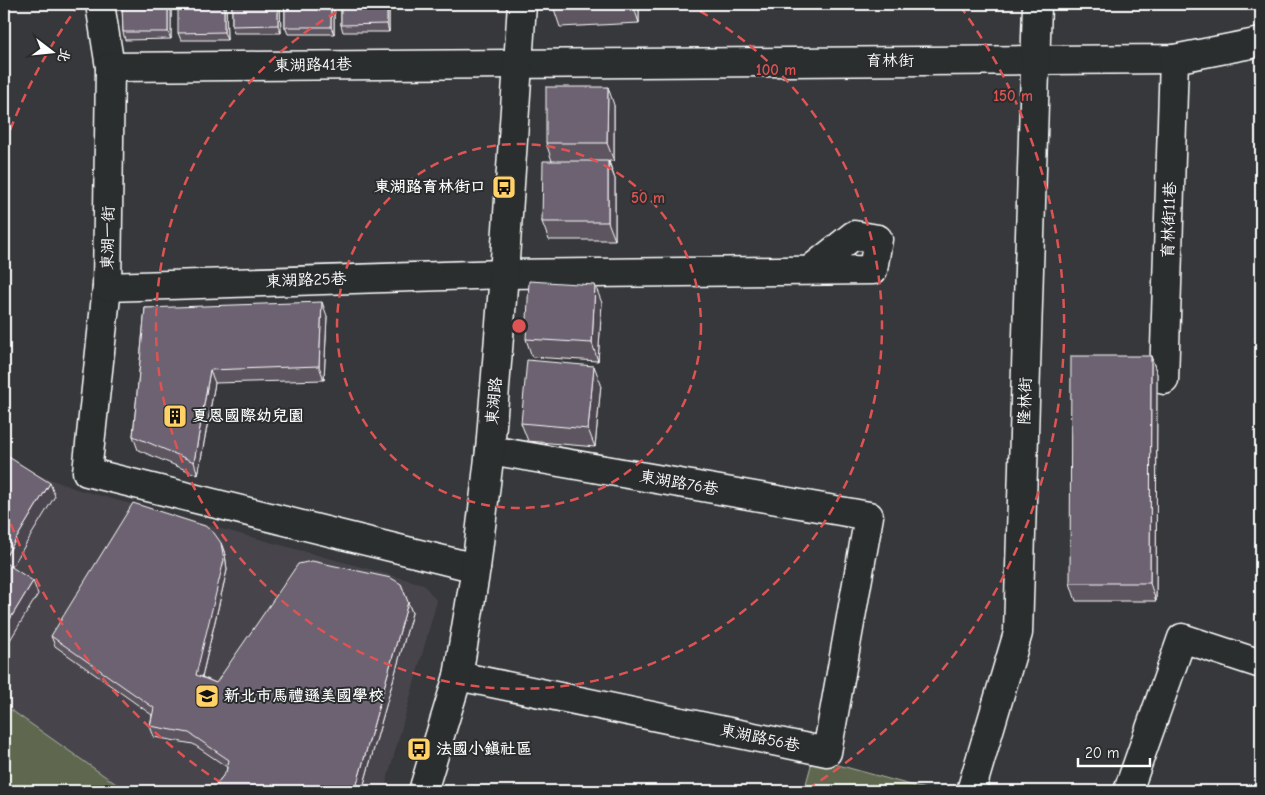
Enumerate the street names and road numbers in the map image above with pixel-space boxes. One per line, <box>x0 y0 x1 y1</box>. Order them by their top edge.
street label: 育林街 <box>866 52 914 70</box>
street label: 東湖路41巷 <box>274 55 352 75</box>
street label: 育林街11巷 <box>1159 181 1179 259</box>
street label: 東湖一街 <box>98 206 118 270</box>
street label: 東湖路25巷 <box>265 270 347 290</box>
street label: 東湖路 <box>483 376 505 426</box>
street label: 隆林街 <box>1015 377 1035 425</box>
street label: 東湖路76巷 <box>638 467 720 499</box>
street label: 東湖路56巷 <box>718 721 802 755</box>

